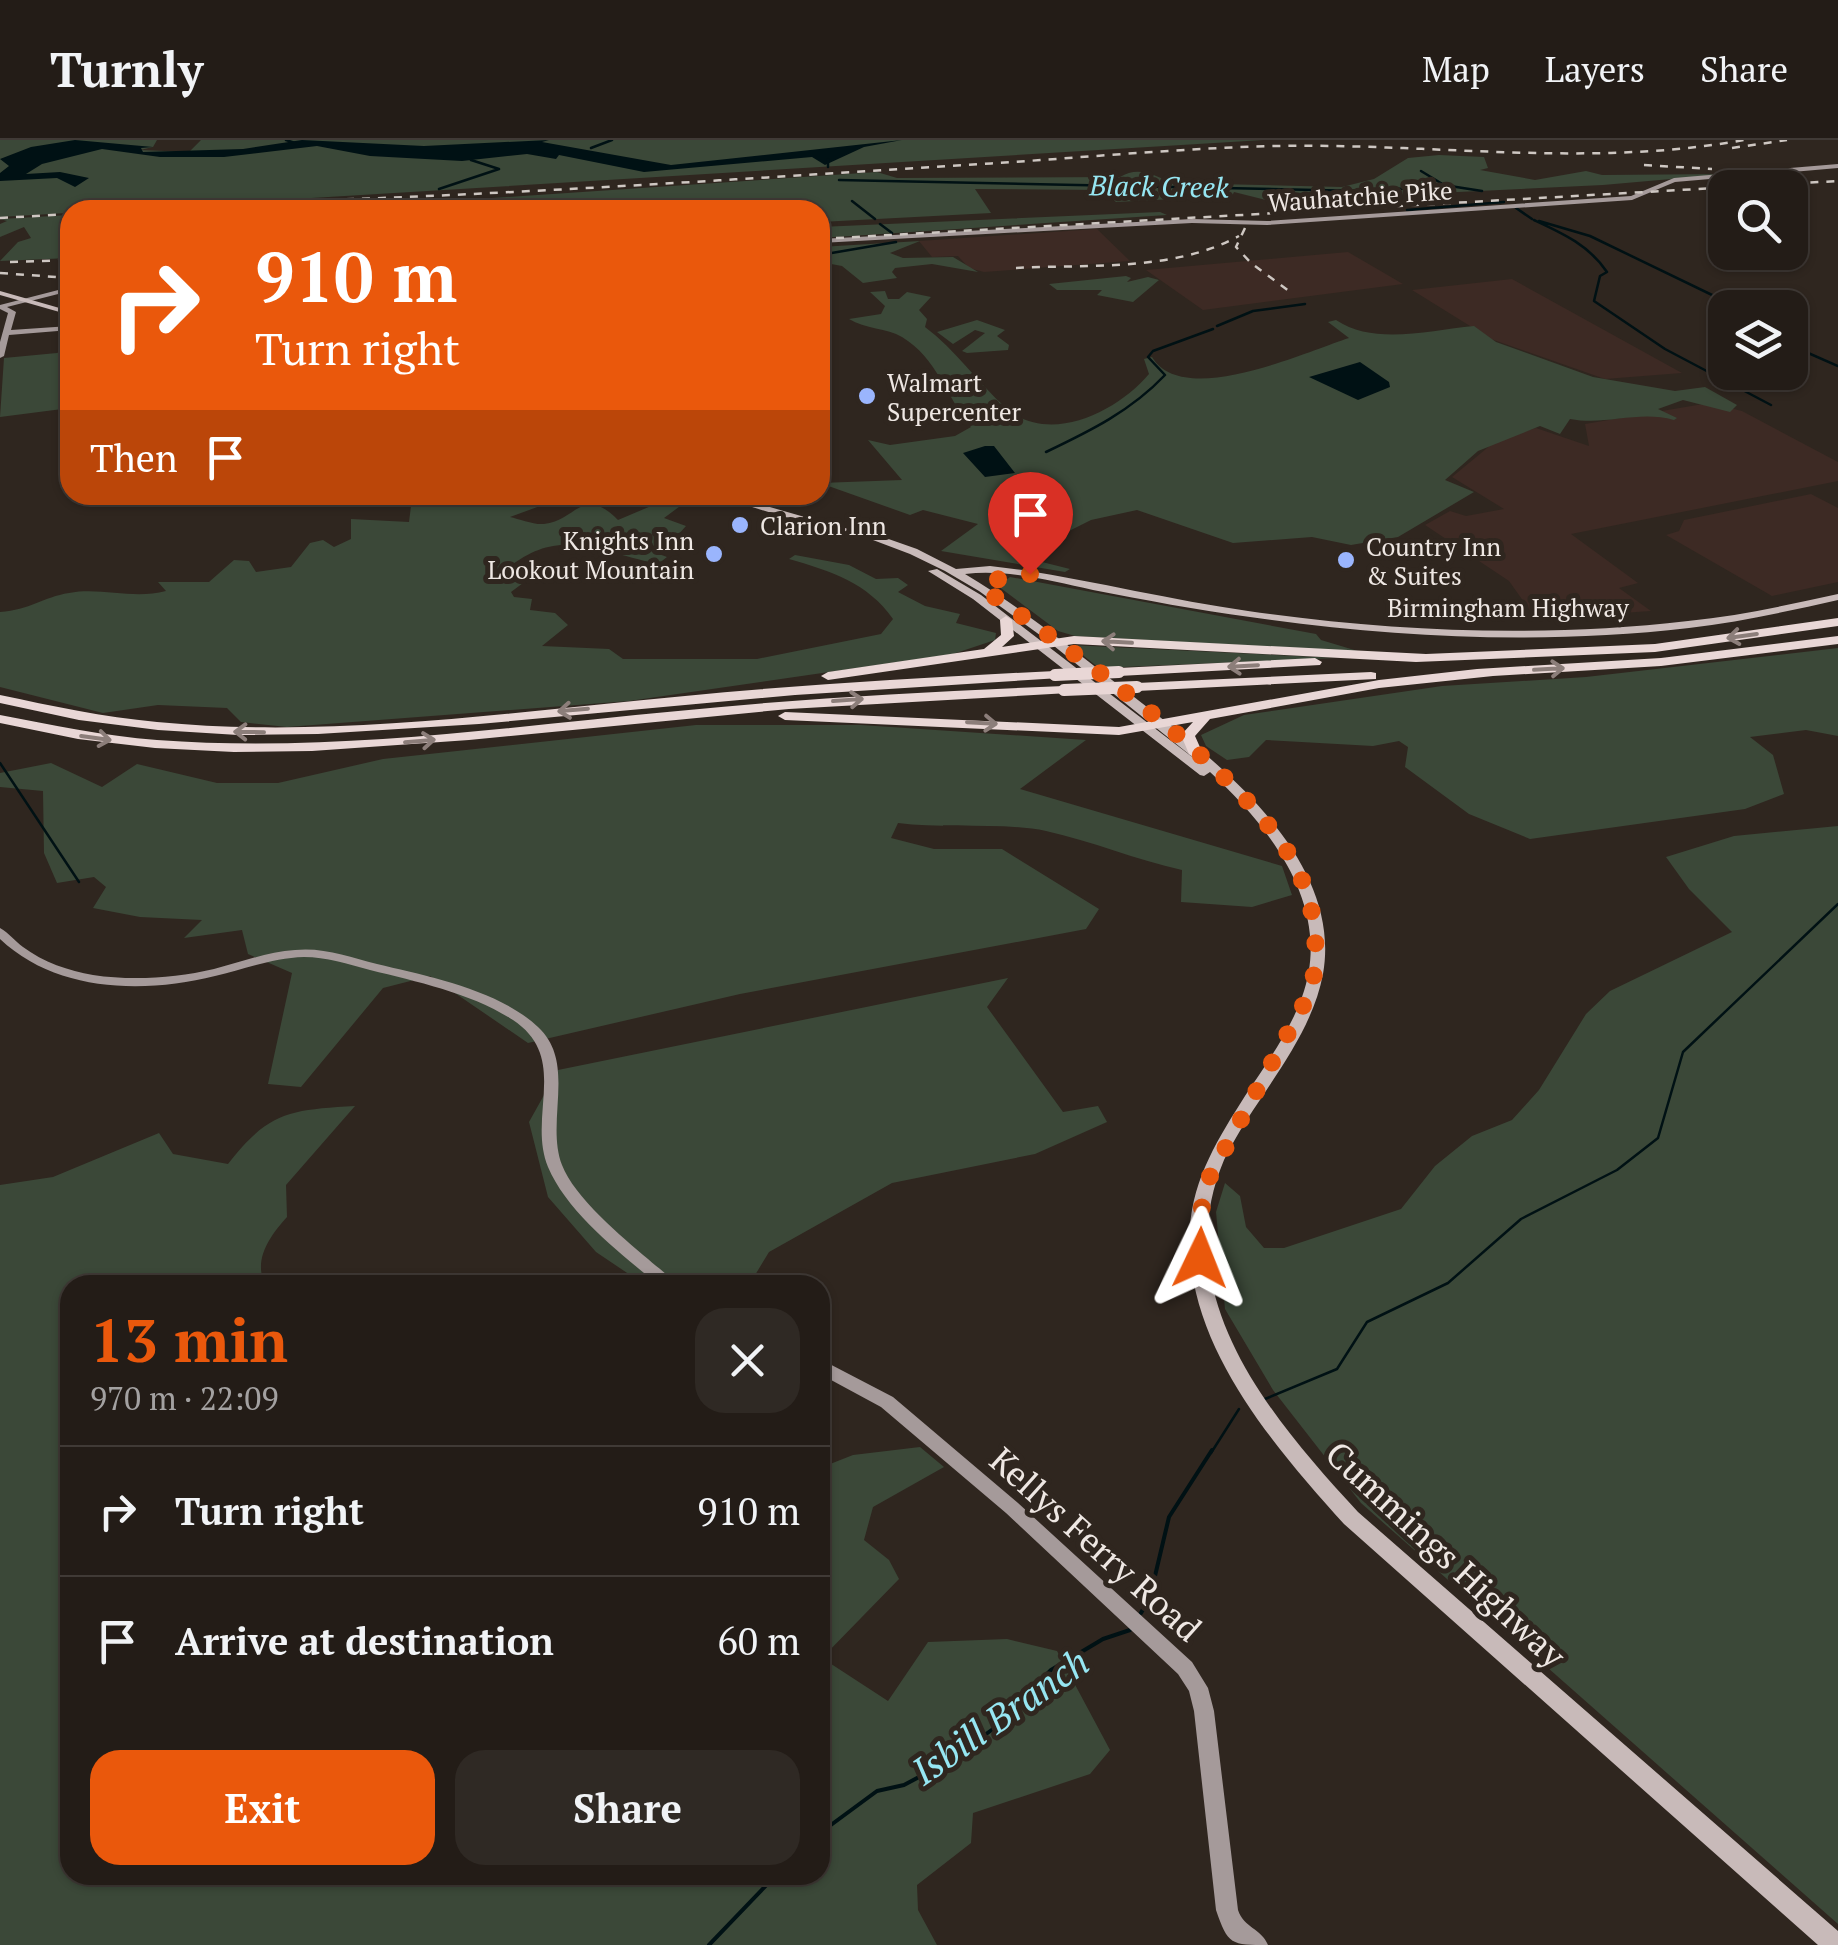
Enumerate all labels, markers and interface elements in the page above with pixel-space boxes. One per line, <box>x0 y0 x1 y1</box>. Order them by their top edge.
text: Turnly <box>50 37 203 101</box>
text: Map <box>1422 46 1490 92</box>
text: Layers <box>1545 46 1645 92</box>
text: Share <box>1700 46 1788 92</box>
water label: Black Creek <box>1088 166 1230 206</box>
map controls <box>1708 170 1808 390</box>
button: search <box>1708 170 1808 270</box>
street label: Wauhatchie Pike <box>1266 173 1454 219</box>
text: 910 m <box>255 229 457 322</box>
icon: right <box>90 240 220 370</box>
button: layers <box>1708 290 1808 390</box>
text: Turn right <box>255 318 460 378</box>
place label: Walmart Supercenter <box>887 366 1022 428</box>
marker: Walmart Supercenter <box>856 385 878 407</box>
icon: arrive <box>198 430 253 485</box>
text: Then <box>90 433 178 483</box>
pin <box>988 472 1073 575</box>
icon: arrive <box>1003 487 1058 542</box>
place label: Clarion Inn <box>760 509 887 542</box>
marker: Clarion Inn <box>729 514 751 536</box>
place label: Knights Inn Lookout Mountain <box>488 524 694 586</box>
place label: Country Inn & Suites <box>1366 530 1501 592</box>
marker: Knights Inn Lookout Mountain <box>703 543 725 565</box>
marker: Country Inn & Suites <box>1335 549 1357 571</box>
street label: Birmingham Highway <box>1387 591 1629 624</box>
one-way arrow <box>1726 627 1758 645</box>
one-way arrow <box>1102 632 1134 651</box>
one-way arrow <box>1227 657 1259 676</box>
one-way arrow <box>1533 659 1565 678</box>
one-way arrow <box>831 690 863 709</box>
one-way arrow <box>558 701 590 720</box>
one-way arrow <box>966 714 998 733</box>
one-way arrow <box>234 722 266 741</box>
one-way arrow <box>79 729 111 747</box>
one-way arrow <box>403 731 435 750</box>
position arrow <box>1148 1206 1252 1310</box>
text: 13 min <box>90 1300 288 1379</box>
button: close <box>695 1308 800 1413</box>
text: 970 m · 22:09 <box>90 1377 278 1419</box>
street label: Cummings Highway <box>1316 1431 1577 1678</box>
street label: Kellys Ferry Road <box>981 1437 1211 1651</box>
icon: right <box>90 1484 145 1539</box>
text: Turn right <box>175 1486 364 1536</box>
text: 910 m <box>697 1486 800 1536</box>
icon: arrive <box>90 1614 145 1669</box>
text: Arrive at destination <box>175 1616 554 1666</box>
text: 60 m <box>717 1616 800 1666</box>
water label: Isbill Branch <box>901 1637 1099 1796</box>
button: Exit <box>90 1750 435 1865</box>
button: Share <box>455 1750 800 1865</box>

